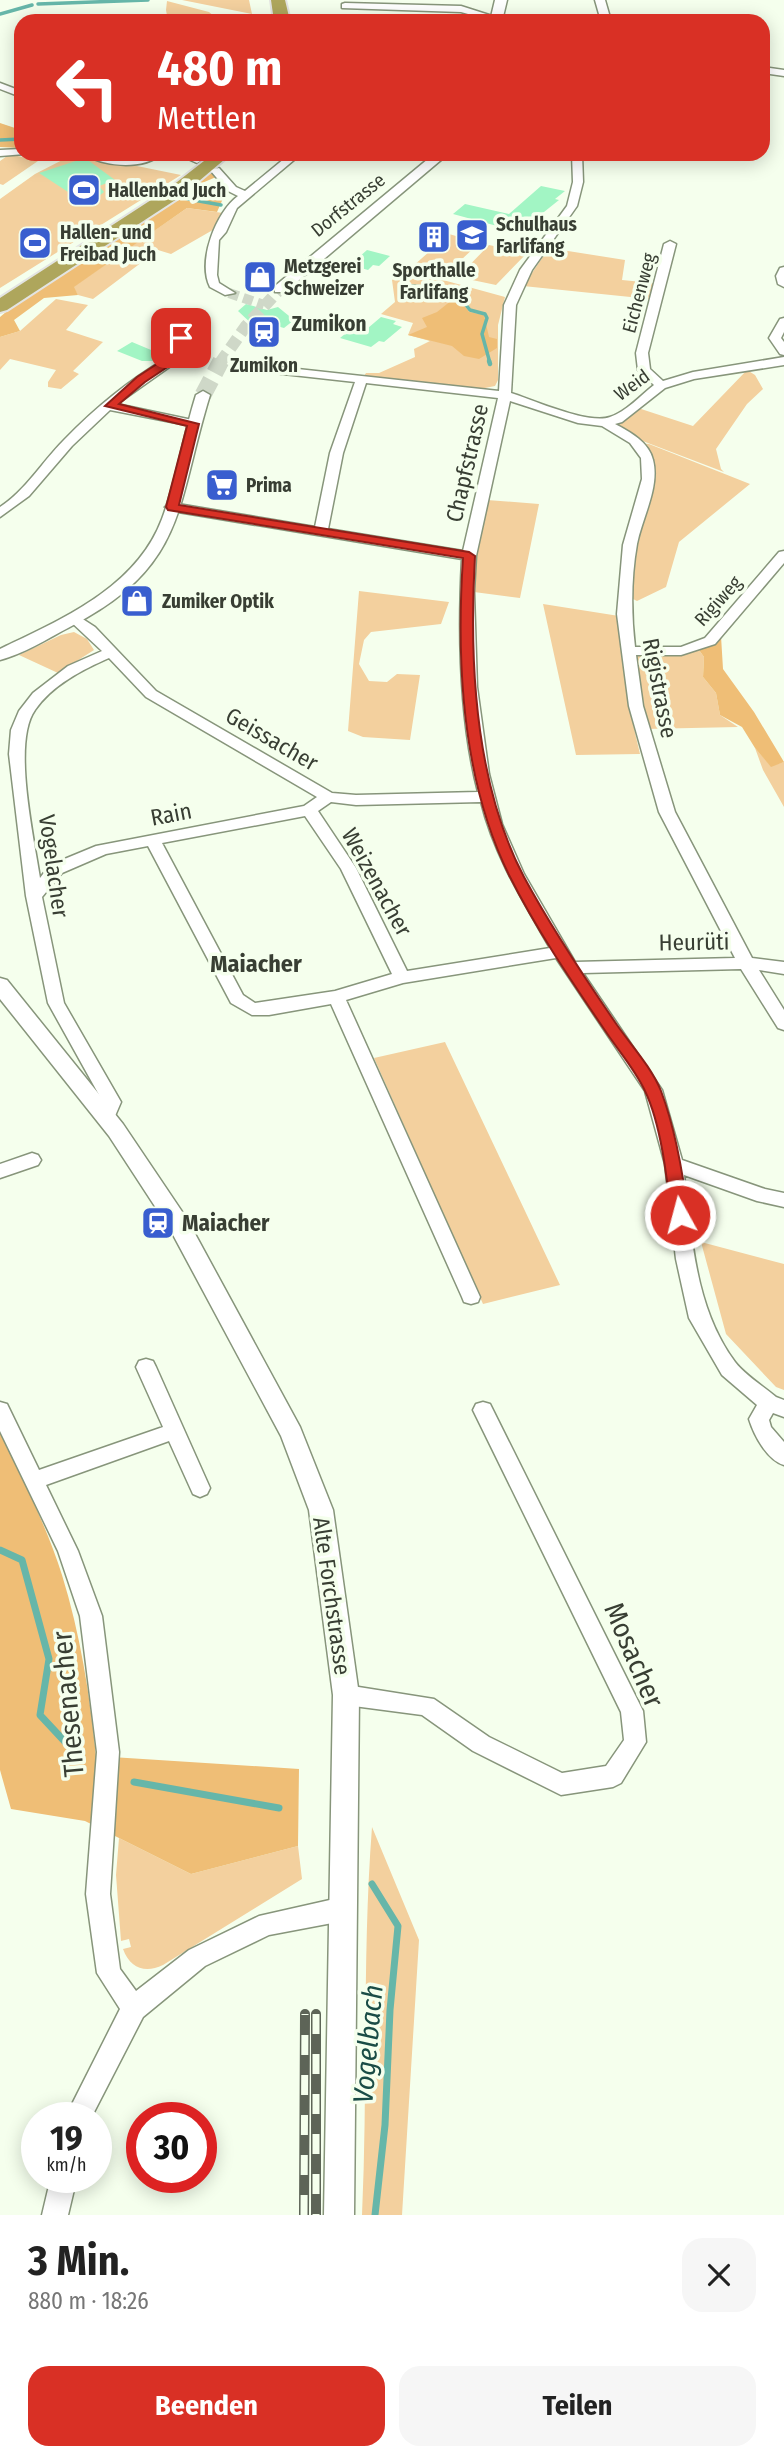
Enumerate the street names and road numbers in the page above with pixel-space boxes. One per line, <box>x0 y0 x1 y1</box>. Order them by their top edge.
street label: Dorfstrasse <box>306 168 390 242</box>
street label: Eichenweg <box>617 250 661 336</box>
street label: Weid <box>610 364 654 406</box>
street label: Chapfstrasse <box>440 401 494 525</box>
street label: Rigiweg <box>690 571 747 631</box>
street label: Rigistrasse <box>637 636 683 740</box>
street label: Geissacher <box>221 701 323 777</box>
street label: Rain <box>148 796 194 832</box>
street label: Vogelacher <box>33 813 75 919</box>
street label: Weizenacher <box>336 823 418 941</box>
street label: Heurüti <box>658 927 730 957</box>
street label: Alte Forchstrasse <box>307 1515 357 1677</box>
street label: Mosacher <box>597 1598 671 1712</box>
street label: Thesenacher <box>45 1630 91 1778</box>

